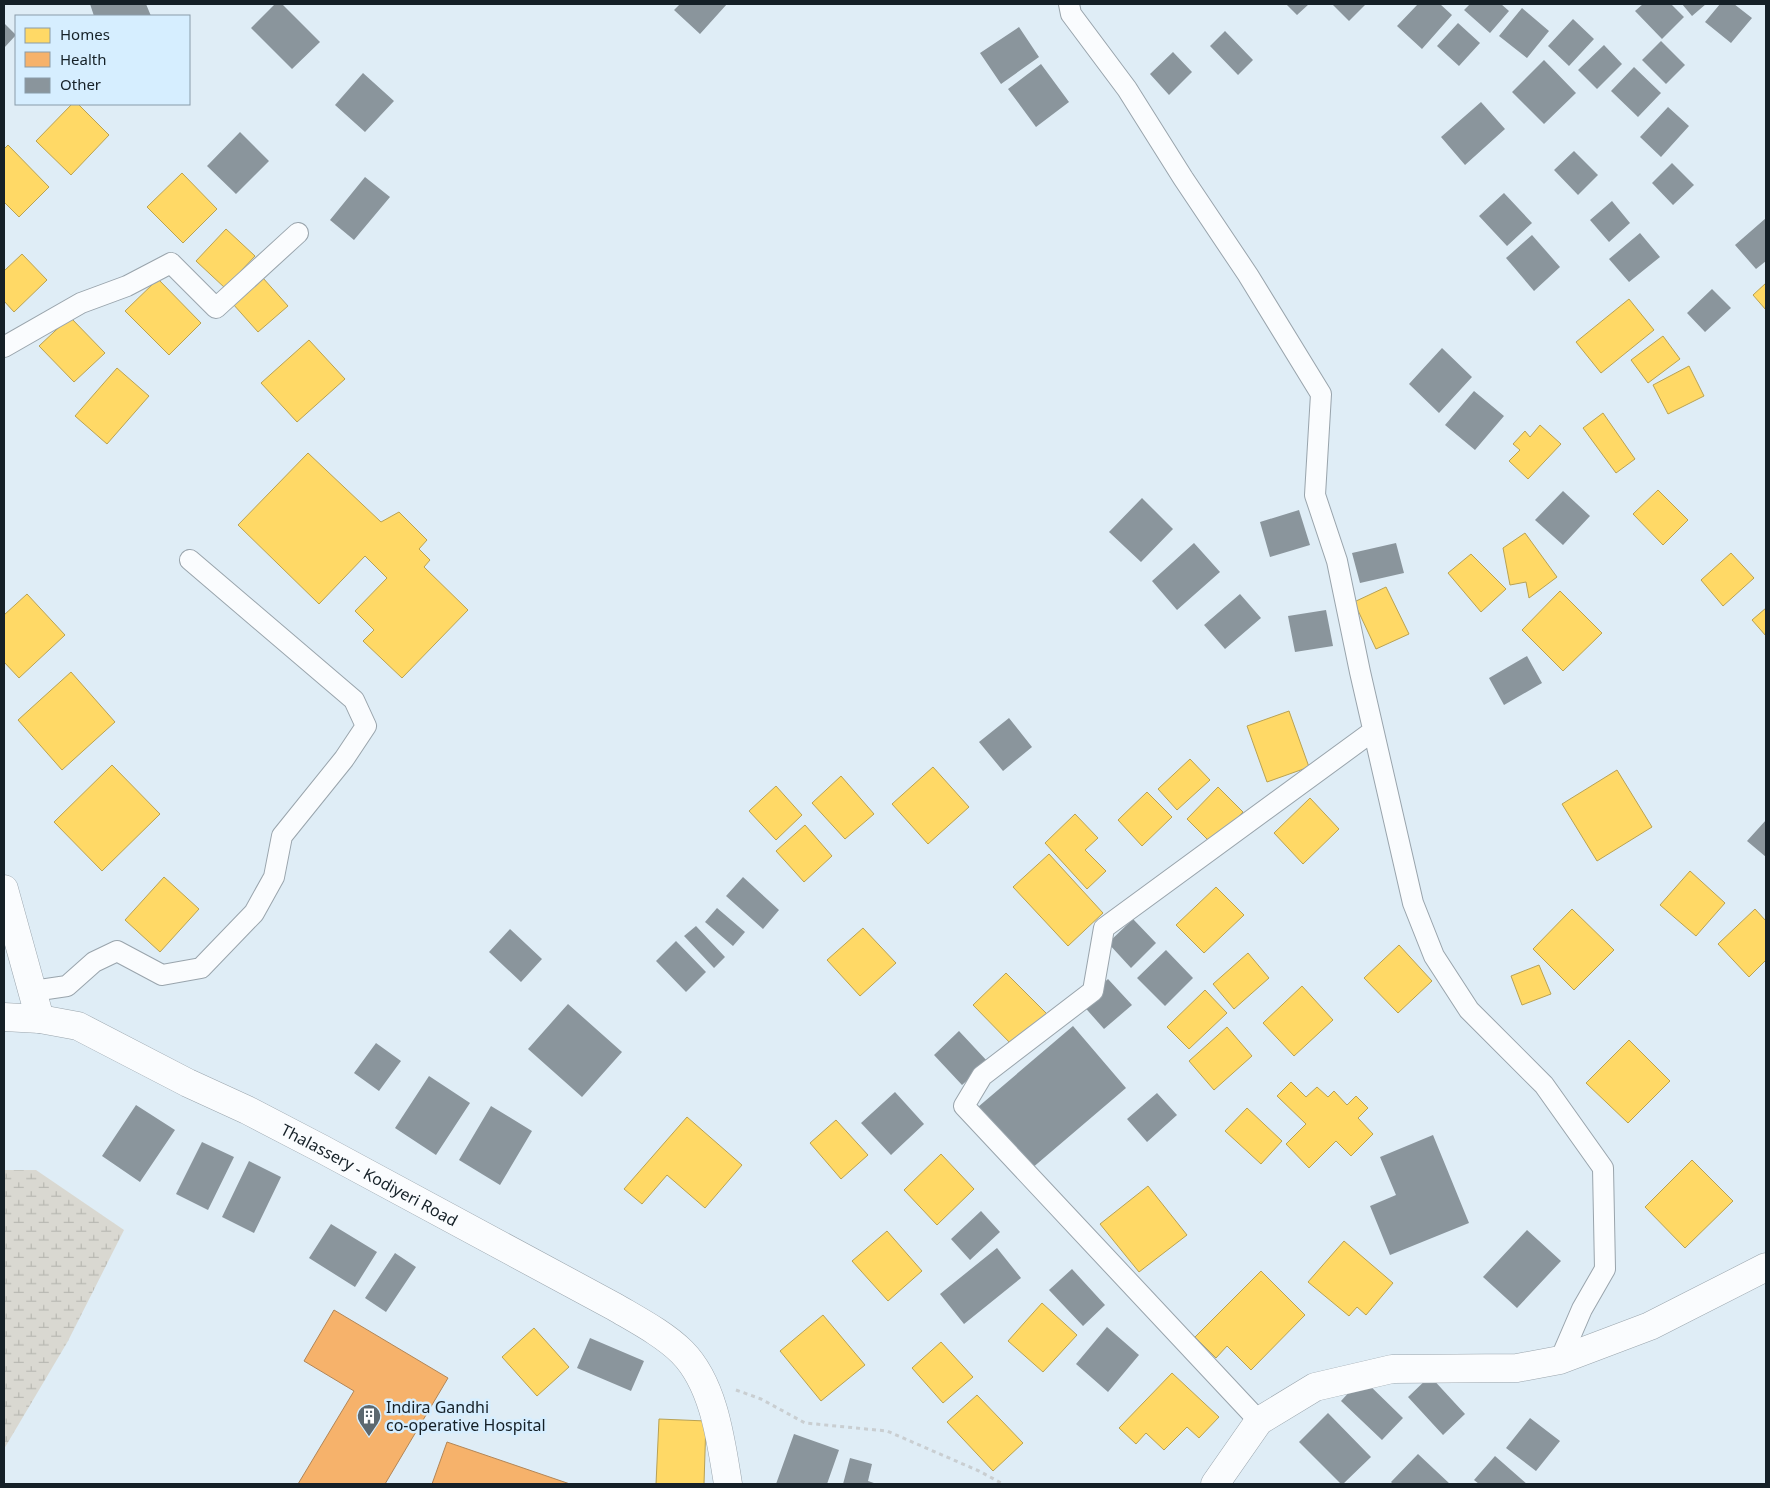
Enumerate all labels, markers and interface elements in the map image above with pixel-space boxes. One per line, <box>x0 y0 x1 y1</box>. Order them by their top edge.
legend <box>15 15 190 105</box>
text: Homes <box>60 24 110 44</box>
text: Health <box>60 49 107 69</box>
text: Other <box>60 74 101 94</box>
street label: Thalassery - Kodiyeri Road <box>277 1119 462 1231</box>
place label: Indira Gandhi co-operative Hospital <box>386 1396 546 1436</box>
building icon: Indira Gandhi co-operative Hospital <box>356 1403 382 1437</box>

